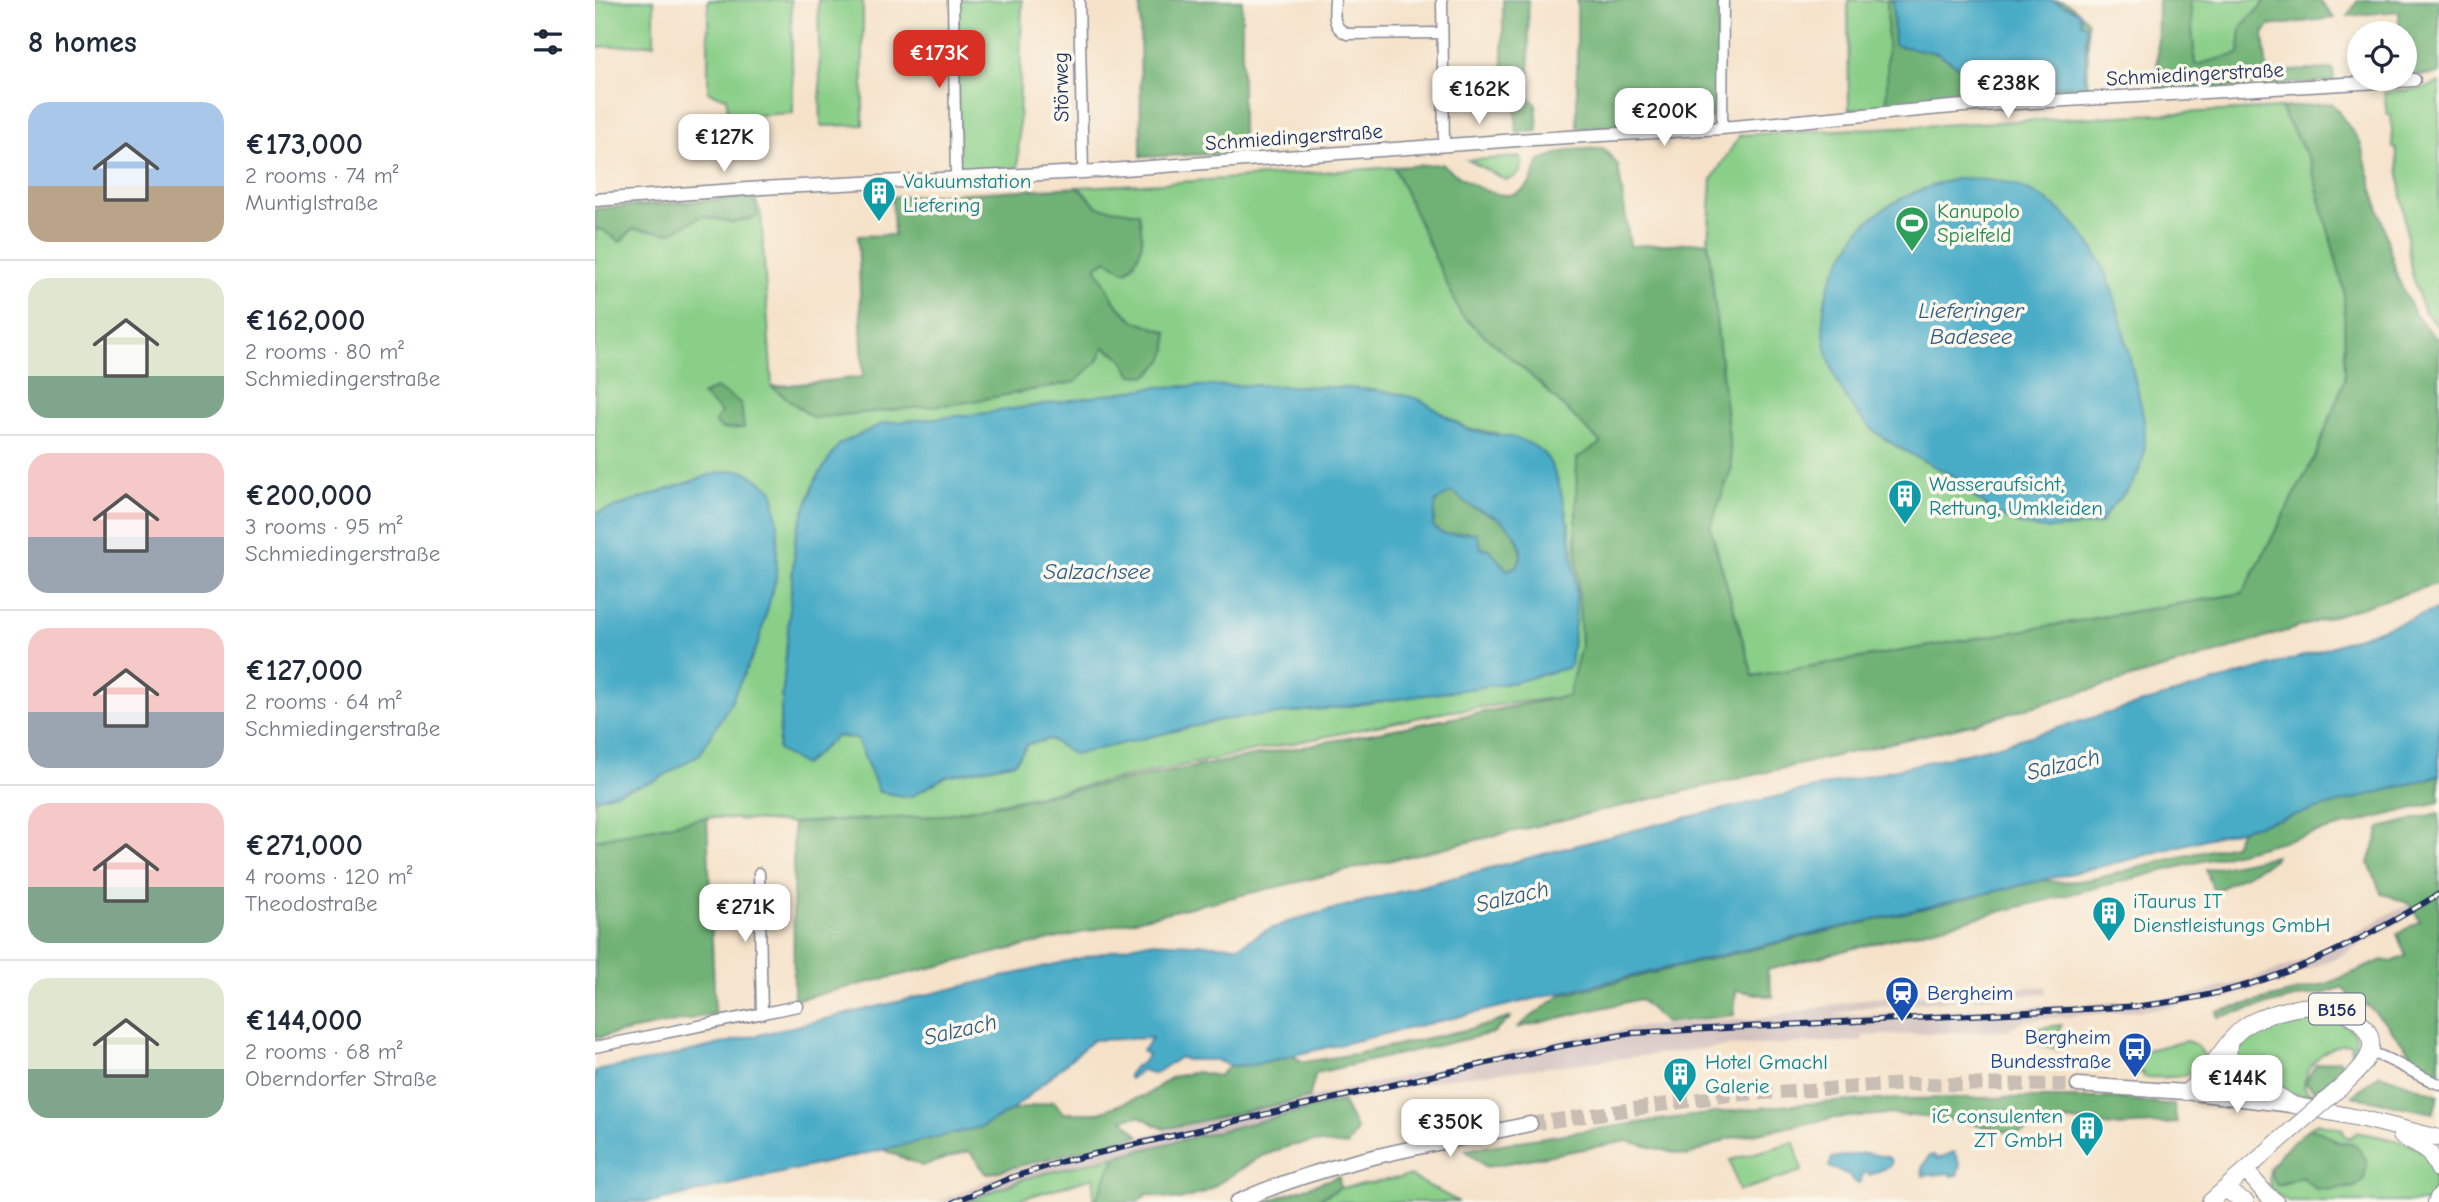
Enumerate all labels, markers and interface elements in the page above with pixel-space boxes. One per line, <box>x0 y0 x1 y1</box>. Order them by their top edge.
map controls <box>2347 21 2417 91</box>
button: locate <box>2347 21 2417 91</box>
icon: filters <box>529 23 567 61</box>
text: 8 homes <box>28 25 137 60</box>
pin: €173K <box>890 31 988 90</box>
text: €173K <box>909 39 969 66</box>
street label: Störweg <box>1048 52 1074 122</box>
street label: Schmiedingerstraße <box>2105 57 2285 91</box>
pin: €238K <box>1959 60 2057 120</box>
pin: €162K <box>1430 66 1528 126</box>
text: €238K <box>1976 69 2040 96</box>
text: €162K <box>1448 75 1510 102</box>
pin: €200K <box>1615 88 1713 148</box>
text: €200K <box>1631 97 1697 124</box>
pin: €127K <box>675 114 773 174</box>
street label: Schmiedingerstraße <box>1204 119 1384 155</box>
text: €127K <box>694 123 754 150</box>
text: €173,000 <box>245 127 363 162</box>
icon: home <box>84 130 168 214</box>
text: 2 rooms · 74 m² <box>245 162 398 189</box>
place label: Vakuumstation Liefering <box>903 169 1031 217</box>
building icon: Vakuumstation Liefering <box>860 174 898 223</box>
text: Muntiglstraße <box>245 189 378 216</box>
place label: Kanupolo Spielfeld <box>1937 199 2020 247</box>
sports icon: Kanupolo Spielfeld <box>1893 204 1931 253</box>
water label: Lieferinger Badesee <box>1918 297 2025 350</box>
text: €162,000 <box>245 303 365 338</box>
icon: home <box>84 306 168 390</box>
text: 2 rooms · 80 m² <box>245 338 404 365</box>
text: Schmiedingerstraße <box>245 365 440 392</box>
place label: Wasseraufsicht, Rettung, Umkleiden <box>1929 472 2103 520</box>
building icon: Wasseraufsicht, Rettung, Umkleiden <box>1886 477 1924 526</box>
text: €200,000 <box>245 478 372 513</box>
icon: home <box>84 481 168 565</box>
text: 3 rooms · 95 m² <box>245 513 403 540</box>
text: Schmiedingerstraße <box>245 540 440 567</box>
water label: Salzachsee <box>1044 558 1151 585</box>
text: €127,000 <box>245 653 363 688</box>
icon: home <box>84 656 168 740</box>
text: 2 rooms · 64 m² <box>245 688 402 715</box>
text: Schmiedingerstraße <box>245 715 440 742</box>
water label: Salzach <box>2024 743 2102 786</box>
text: €271,000 <box>245 828 363 863</box>
icon: home <box>84 831 168 915</box>
text: 4 rooms · 120 m² <box>245 863 412 890</box>
water label: Salzach <box>1473 875 1551 918</box>
pin: €271K <box>696 884 794 944</box>
place label: iTaurus IT Dienstleistungs GmbH <box>2133 889 2331 937</box>
text: Theodostraße <box>245 890 378 917</box>
text: €271K <box>715 893 775 920</box>
building icon: iTaurus IT Dienstleistungs GmbH <box>2090 894 2128 943</box>
station icon: Bergheim <box>1883 974 1921 1023</box>
place label: Bergheim <box>1927 981 2013 1005</box>
road number: B156 <box>2309 993 2365 1024</box>
text: €144,000 <box>245 1003 363 1038</box>
icon: home <box>84 1006 168 1090</box>
water label: Salzach <box>921 1008 999 1051</box>
place label: Bergheim Bundesstraße <box>1990 1025 2111 1073</box>
bus stop icon: Bergheim Bundesstraße <box>2116 1030 2154 1079</box>
text: 2 rooms · 68 m² <box>245 1038 403 1065</box>
place label: Hotel Gmachl Galerie <box>1705 1050 1828 1098</box>
building icon: Hotel Gmachl Galerie <box>1661 1055 1699 1104</box>
pin: €144K <box>2188 1056 2286 1115</box>
text: €144K <box>2207 1064 2267 1091</box>
text: Oberndorfer Straße <box>245 1065 437 1092</box>
pin: €350K <box>1401 1100 1499 1159</box>
place label: iC consulenten ZT GmbH <box>1932 1104 2063 1152</box>
text: €350K <box>1417 1108 1483 1135</box>
building icon: iC consulenten ZT GmbH <box>2068 1109 2106 1158</box>

